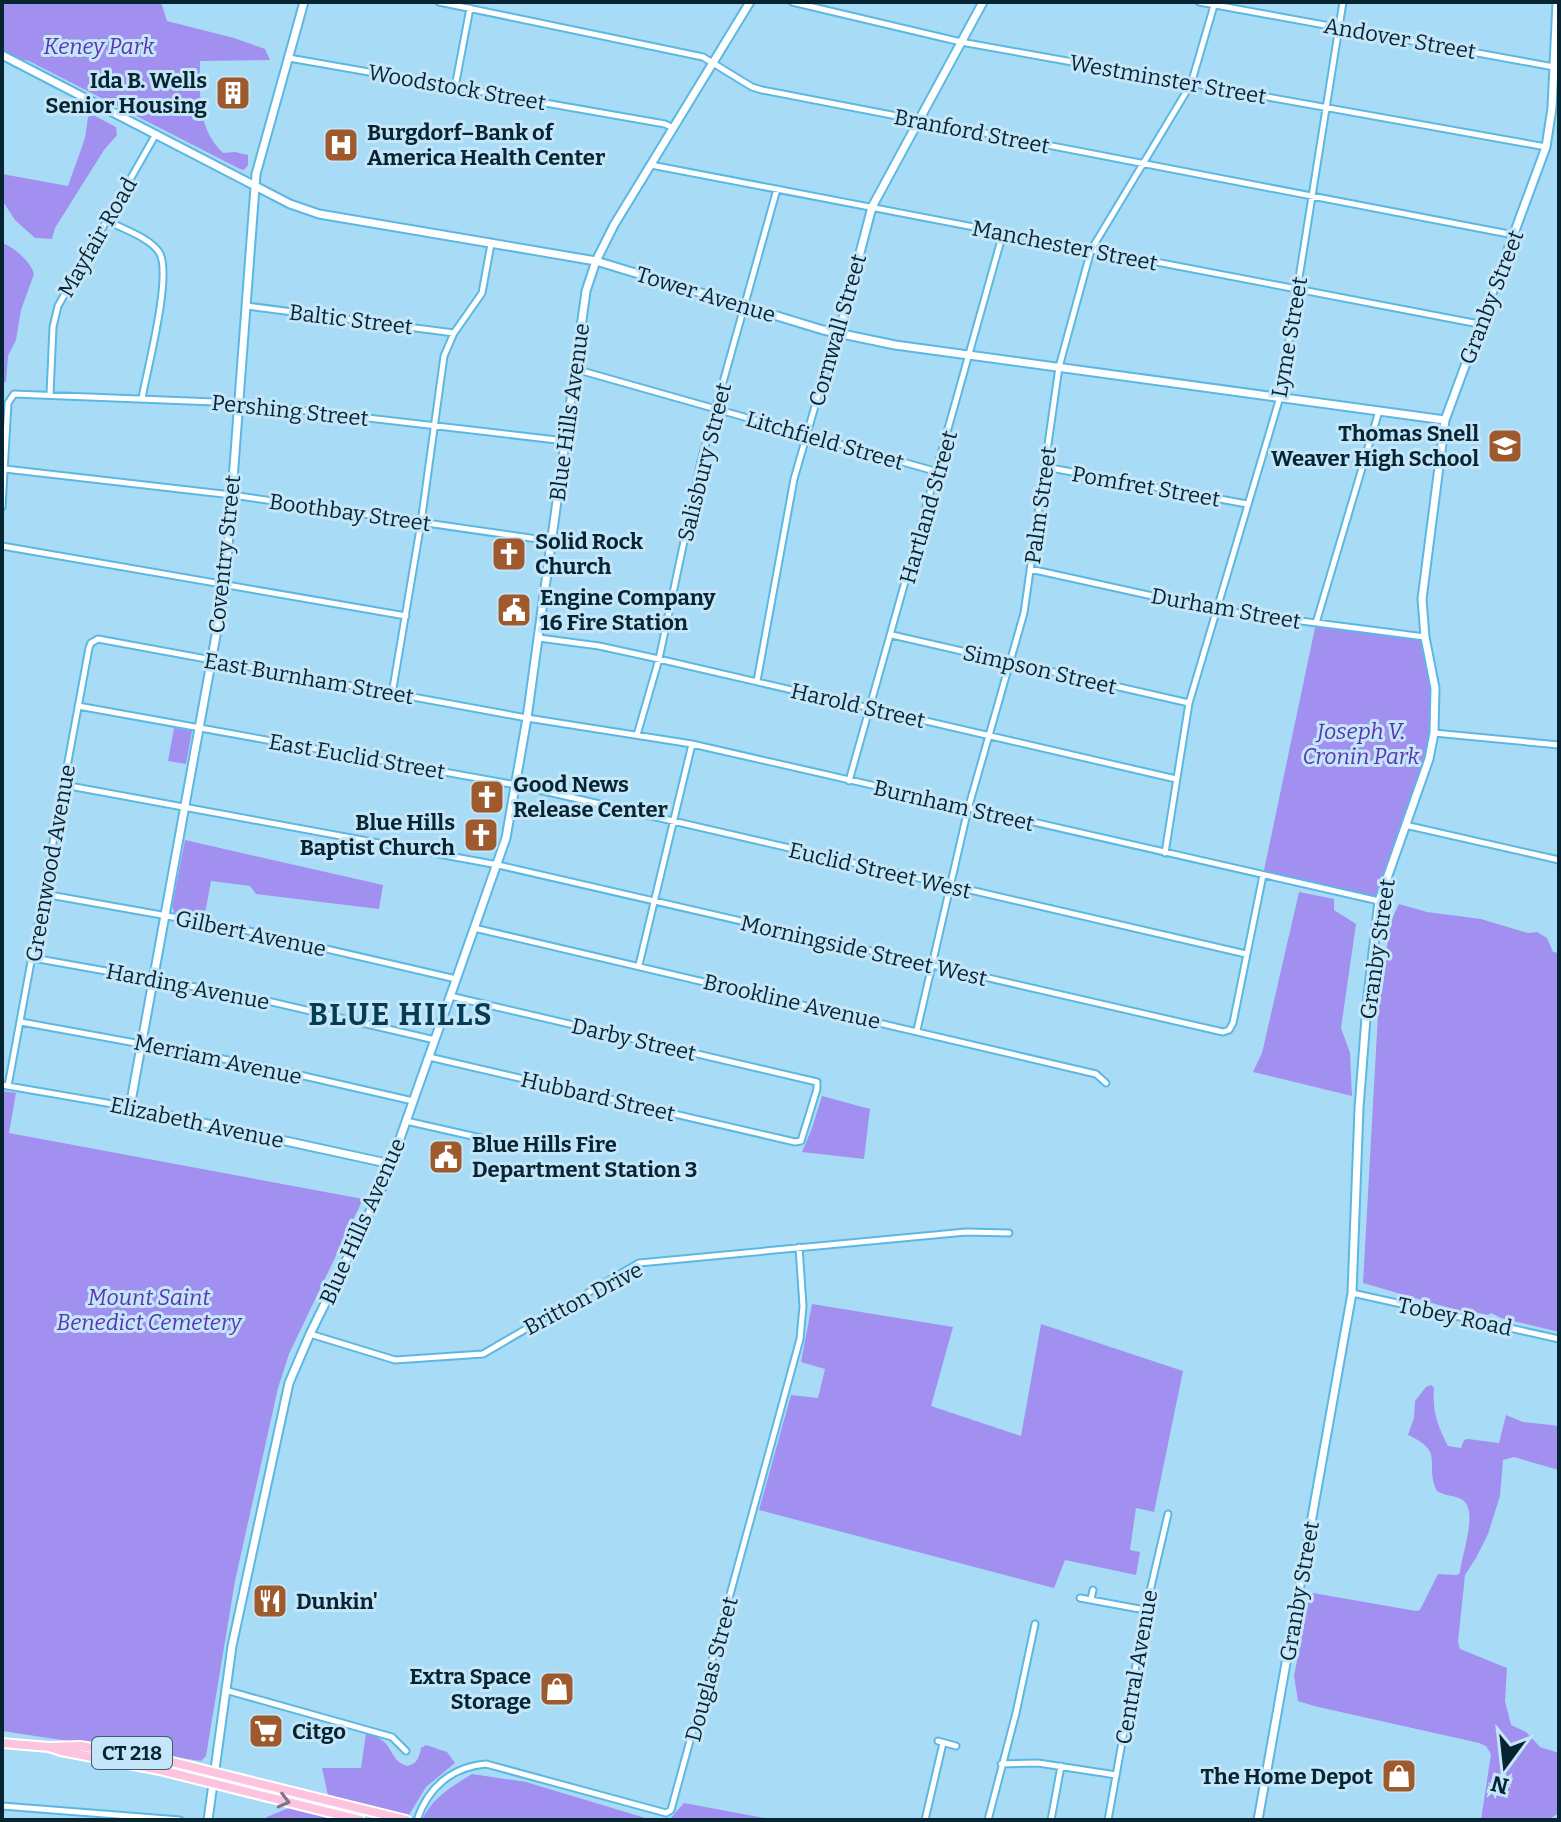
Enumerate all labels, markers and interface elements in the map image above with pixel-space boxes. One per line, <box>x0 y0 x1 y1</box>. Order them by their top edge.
street label: Andover Street <box>1322 12 1478 65</box>
park label: Keney Park <box>44 33 155 60</box>
street label: Westminster Street <box>1067 49 1268 110</box>
street label: Woodstock Street <box>366 59 548 116</box>
place label: Ida B. Wells Senior Housing <box>45 67 207 119</box>
building icon: Ida B. Wells Senior Housing <box>214 74 252 112</box>
street label: Branford Street <box>892 103 1052 160</box>
place label: Burgdorf–Bank of America Health Center <box>367 119 606 171</box>
hospital icon: Burgdorf–Bank of America Health Center <box>322 126 360 164</box>
street label: Mayfair Road <box>52 172 143 302</box>
street label: Manchester Street <box>970 214 1160 277</box>
street label: Granby Street <box>1453 226 1529 368</box>
street label: Cornwall Street <box>803 251 872 410</box>
street label: Tower Avenue <box>633 260 779 329</box>
street label: Lyme Street <box>1266 275 1313 400</box>
street label: Baltic Street <box>288 299 414 340</box>
street label: Blue Hills Avenue <box>544 321 595 503</box>
street label: Salisbury Street <box>672 380 737 544</box>
street label: Pershing Street <box>210 389 370 432</box>
street label: Litchfield Street <box>743 405 907 476</box>
place label: Thomas Snell Weaver High School <box>1271 420 1479 472</box>
street label: Hartland Street <box>894 427 963 587</box>
school or university icon: Thomas Snell Weaver High School <box>1486 427 1524 465</box>
street label: Palm Street <box>1019 445 1062 566</box>
street label: Pomfret Street <box>1070 460 1222 513</box>
street label: Coventry Street <box>203 473 246 635</box>
street label: Boothbay Street <box>267 488 433 537</box>
place label: Solid Rock Church <box>535 528 643 580</box>
church icon: Solid Rock Church <box>490 535 528 573</box>
street label: Durham Street <box>1149 582 1303 635</box>
place label: Engine Company 16 Fire Station <box>540 584 716 636</box>
public building icon: Engine Company 16 Fire Station <box>495 591 533 629</box>
street label: Simpson Street <box>960 639 1119 700</box>
street label: East Burnham Street <box>202 647 416 710</box>
street label: Harold Street <box>788 677 928 734</box>
park label: Joseph V. Cronin Park <box>1303 718 1421 770</box>
street label: East Euclid Street <box>267 728 447 785</box>
street label: Greenwood Avenue <box>20 762 81 964</box>
place label: Good News Release Center <box>513 771 669 823</box>
street label: Burnham Street <box>871 774 1037 837</box>
church icon: Good News Release Center <box>468 778 506 816</box>
place label: Blue Hills Baptist Church <box>300 809 455 861</box>
church icon: Blue Hills Baptist Church <box>462 816 500 854</box>
street label: Euclid Street West <box>786 836 974 905</box>
street label: Granby Street <box>1354 877 1401 1021</box>
street label: Gilbert Avenue <box>173 904 329 963</box>
street label: Morningside Street West <box>738 909 990 992</box>
street label: Harding Avenue <box>104 957 272 1016</box>
street label: Brookline Avenue <box>701 968 883 1035</box>
district label: BLUE HILLS <box>308 997 494 1033</box>
street label: Darby Street <box>569 1012 699 1067</box>
street label: Merriam Avenue <box>131 1028 304 1090</box>
street label: Hubbard Street <box>518 1066 678 1127</box>
street label: Elizabeth Avenue <box>107 1091 286 1154</box>
place label: Blue Hills Fire Department Station 3 <box>472 1131 697 1183</box>
street label: Blue Hills Avenue <box>314 1134 411 1309</box>
public building icon: Blue Hills Fire Department Station 3 <box>427 1138 465 1176</box>
street label: Britton Drive <box>519 1256 647 1341</box>
park label: Mount Saint Benedict Cemetery <box>57 1284 243 1336</box>
street label: Tobey Road <box>1395 1291 1515 1342</box>
street label: Granby Street <box>1274 1519 1325 1663</box>
restaurant icon: Dunkin' <box>251 1582 289 1620</box>
place label: Dunkin' <box>296 1588 378 1615</box>
street label: Central Avenue <box>1110 1588 1163 1747</box>
street label: Douglas Street <box>679 1594 744 1745</box>
place label: Extra Space Storage <box>410 1663 531 1715</box>
shop icon: Extra Space Storage <box>538 1670 576 1708</box>
supermarket icon: Citgo <box>247 1712 285 1750</box>
place label: Citgo <box>292 1718 346 1745</box>
north arrow <box>1465 1726 1545 1806</box>
road number: CT 218 <box>92 1737 172 1769</box>
shop icon: The Home Depot <box>1380 1757 1418 1795</box>
place label: The Home Depot <box>1200 1763 1373 1790</box>
text: N <box>1488 1770 1512 1800</box>
one-way arrow <box>276 1792 290 1809</box>

